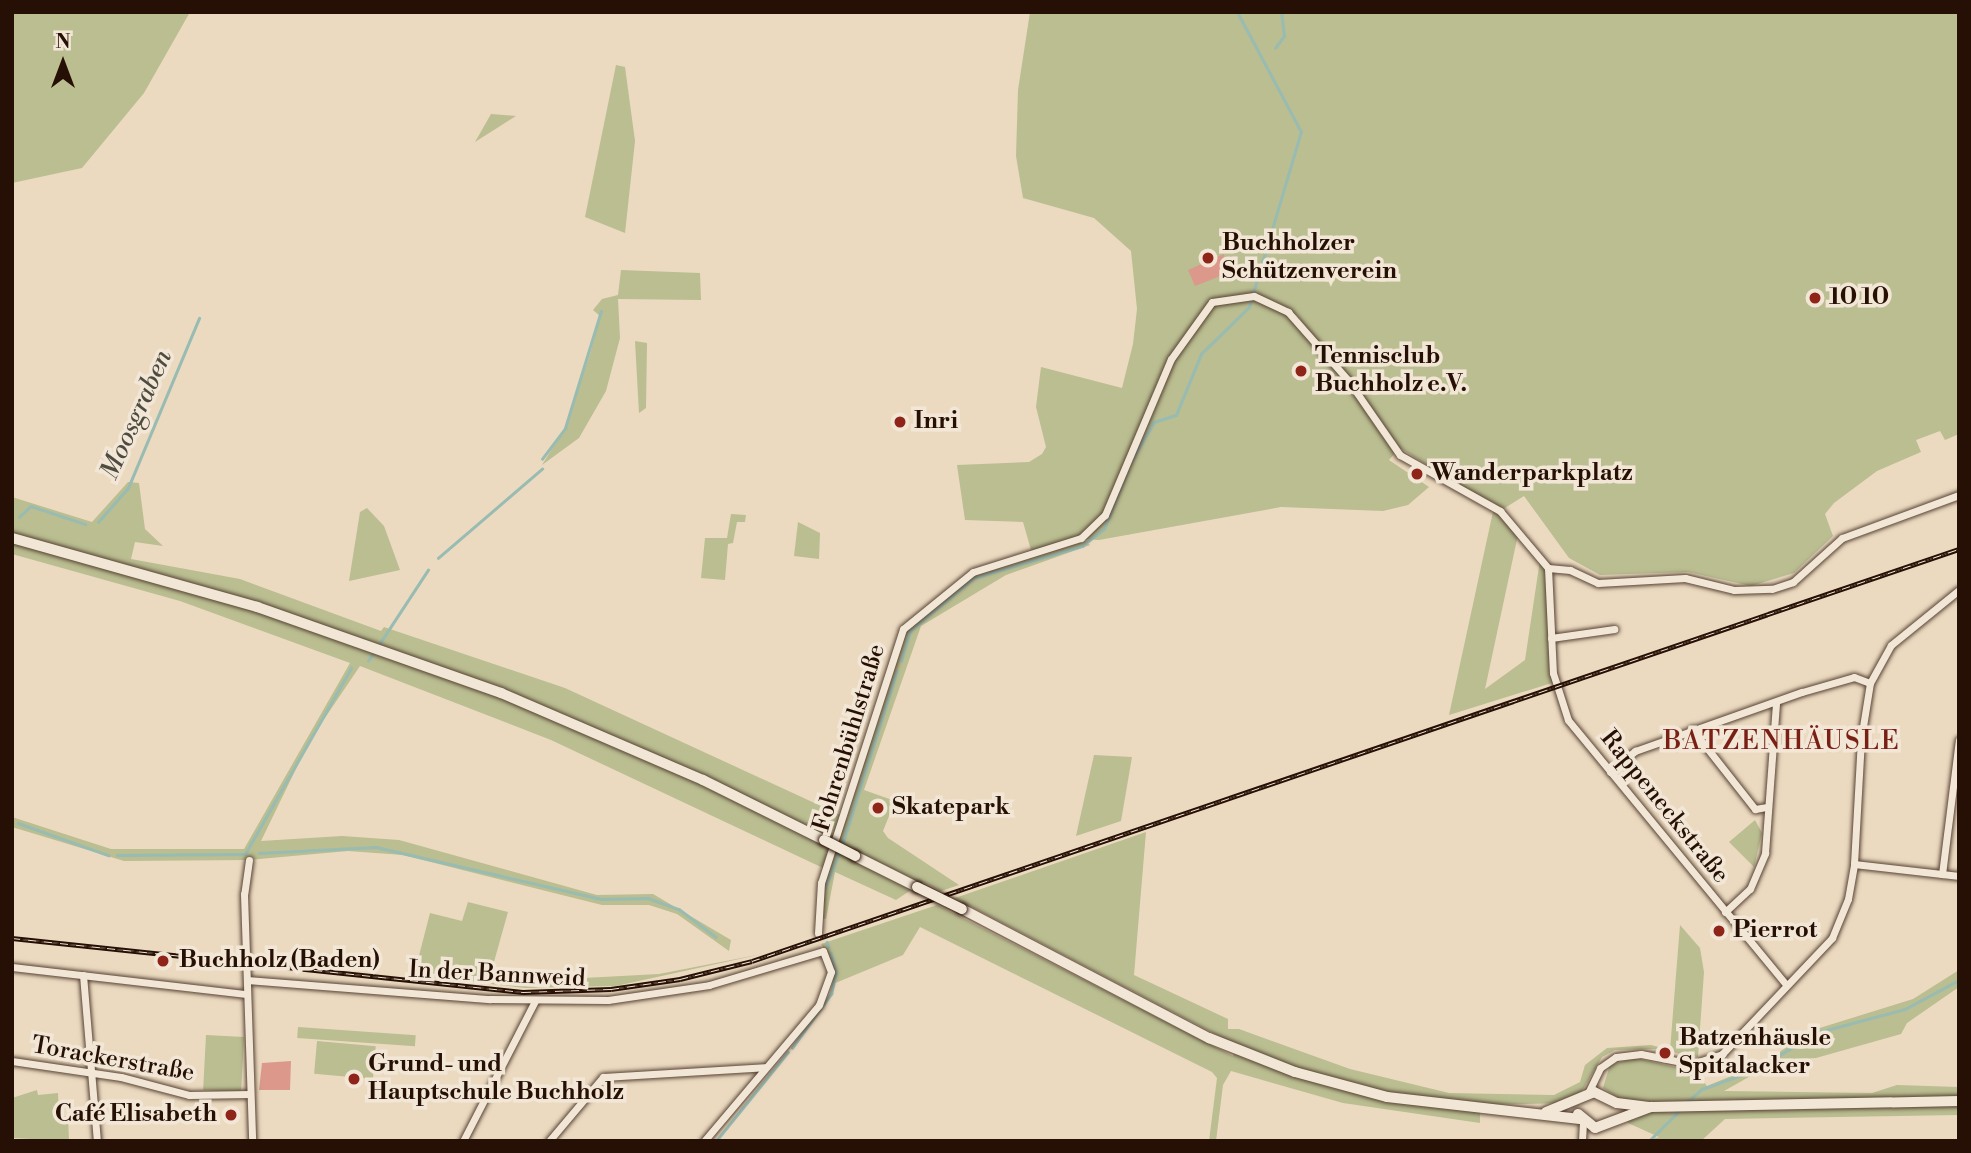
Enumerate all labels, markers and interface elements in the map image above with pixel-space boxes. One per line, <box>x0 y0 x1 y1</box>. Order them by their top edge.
north arrow <box>28 28 98 98</box>
text: N <box>55 30 71 54</box>
place label: Buchholzer Schützenverein <box>1222 230 1397 286</box>
marker: Buchholzer Schützenverein <box>1200 250 1216 266</box>
place label: 10 10 <box>1829 284 1889 312</box>
marker: 10 10 <box>1807 290 1823 306</box>
place label: Tennisclub Buchholz e.V. <box>1315 343 1467 399</box>
water label: Moosgraben <box>95 345 179 485</box>
marker: Tennisclub Buchholz e.V. <box>1293 363 1309 379</box>
place label: Inri <box>914 408 958 436</box>
marker: Inri <box>892 414 908 430</box>
place label: Wanderparkplatz <box>1431 460 1633 488</box>
marker: Wanderparkplatz <box>1409 466 1425 482</box>
street label: Fohrenbühlstraße <box>808 641 892 835</box>
street label: Rappeneckstraße <box>1594 725 1734 889</box>
district label: BATZENHÄUSLE <box>1665 726 1899 758</box>
place label: Skatepark <box>892 794 1010 822</box>
marker: Skatepark <box>870 800 886 816</box>
place label: Pierrot <box>1733 917 1817 945</box>
marker: Pierrot <box>1711 923 1727 939</box>
place label: Buchholz (Baden) <box>179 947 380 975</box>
marker: Buchholz (Baden) <box>153 951 173 971</box>
street label: In der Bannweid <box>408 956 586 994</box>
place label: Batzenhäusle Spitalacker <box>1679 1025 1831 1081</box>
street label: Torackerstraße <box>29 1032 197 1088</box>
marker: Batzenhäusle Spitalacker <box>1657 1045 1673 1061</box>
place label: Grund- und Hauptschule Buchholz <box>368 1051 624 1107</box>
marker: Grund- und Hauptschule Buchholz <box>346 1071 362 1087</box>
place label: Café Elisabeth <box>55 1101 217 1129</box>
marker: Café Elisabeth <box>223 1107 239 1123</box>

